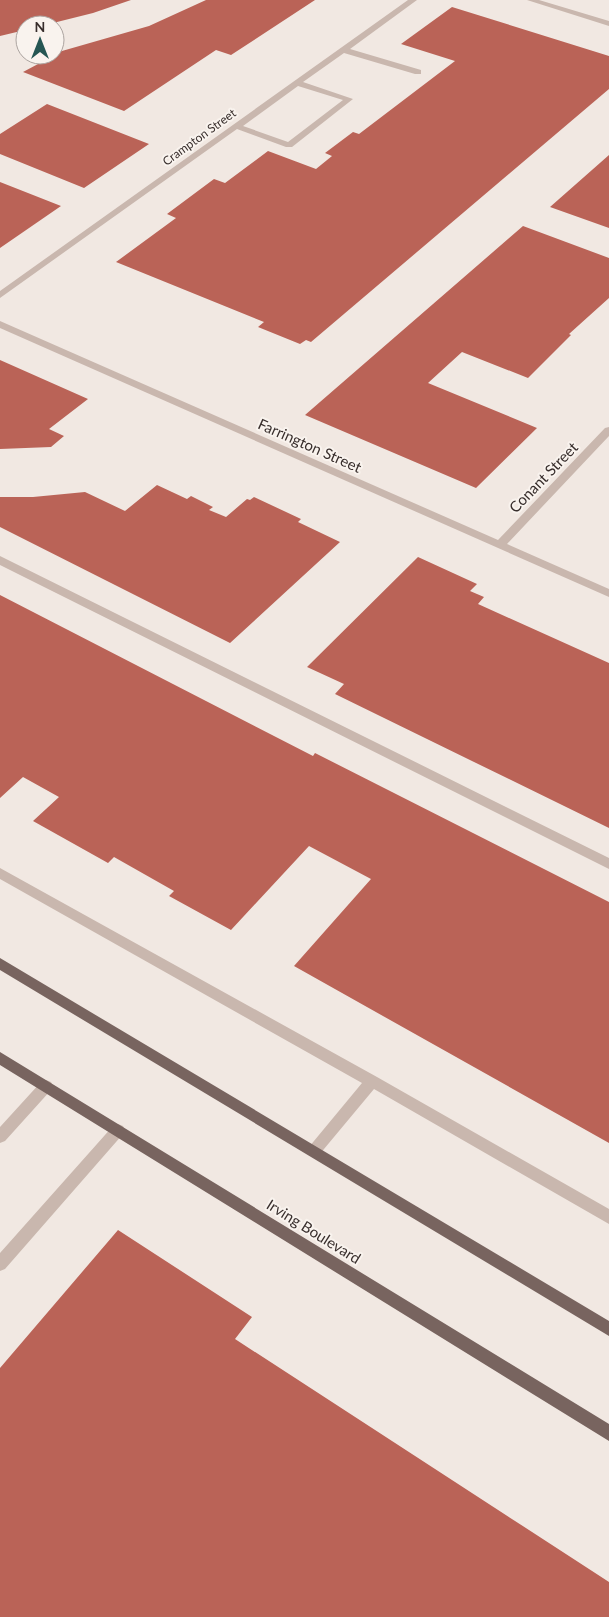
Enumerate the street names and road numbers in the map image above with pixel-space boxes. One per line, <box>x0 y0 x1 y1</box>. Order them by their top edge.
street label: Crampton Street <box>159 105 239 169</box>
street label: Farrington Street <box>256 414 365 476</box>
street label: Conant Street <box>505 438 582 516</box>
street label: Irving Boulevard <box>264 1195 364 1267</box>

